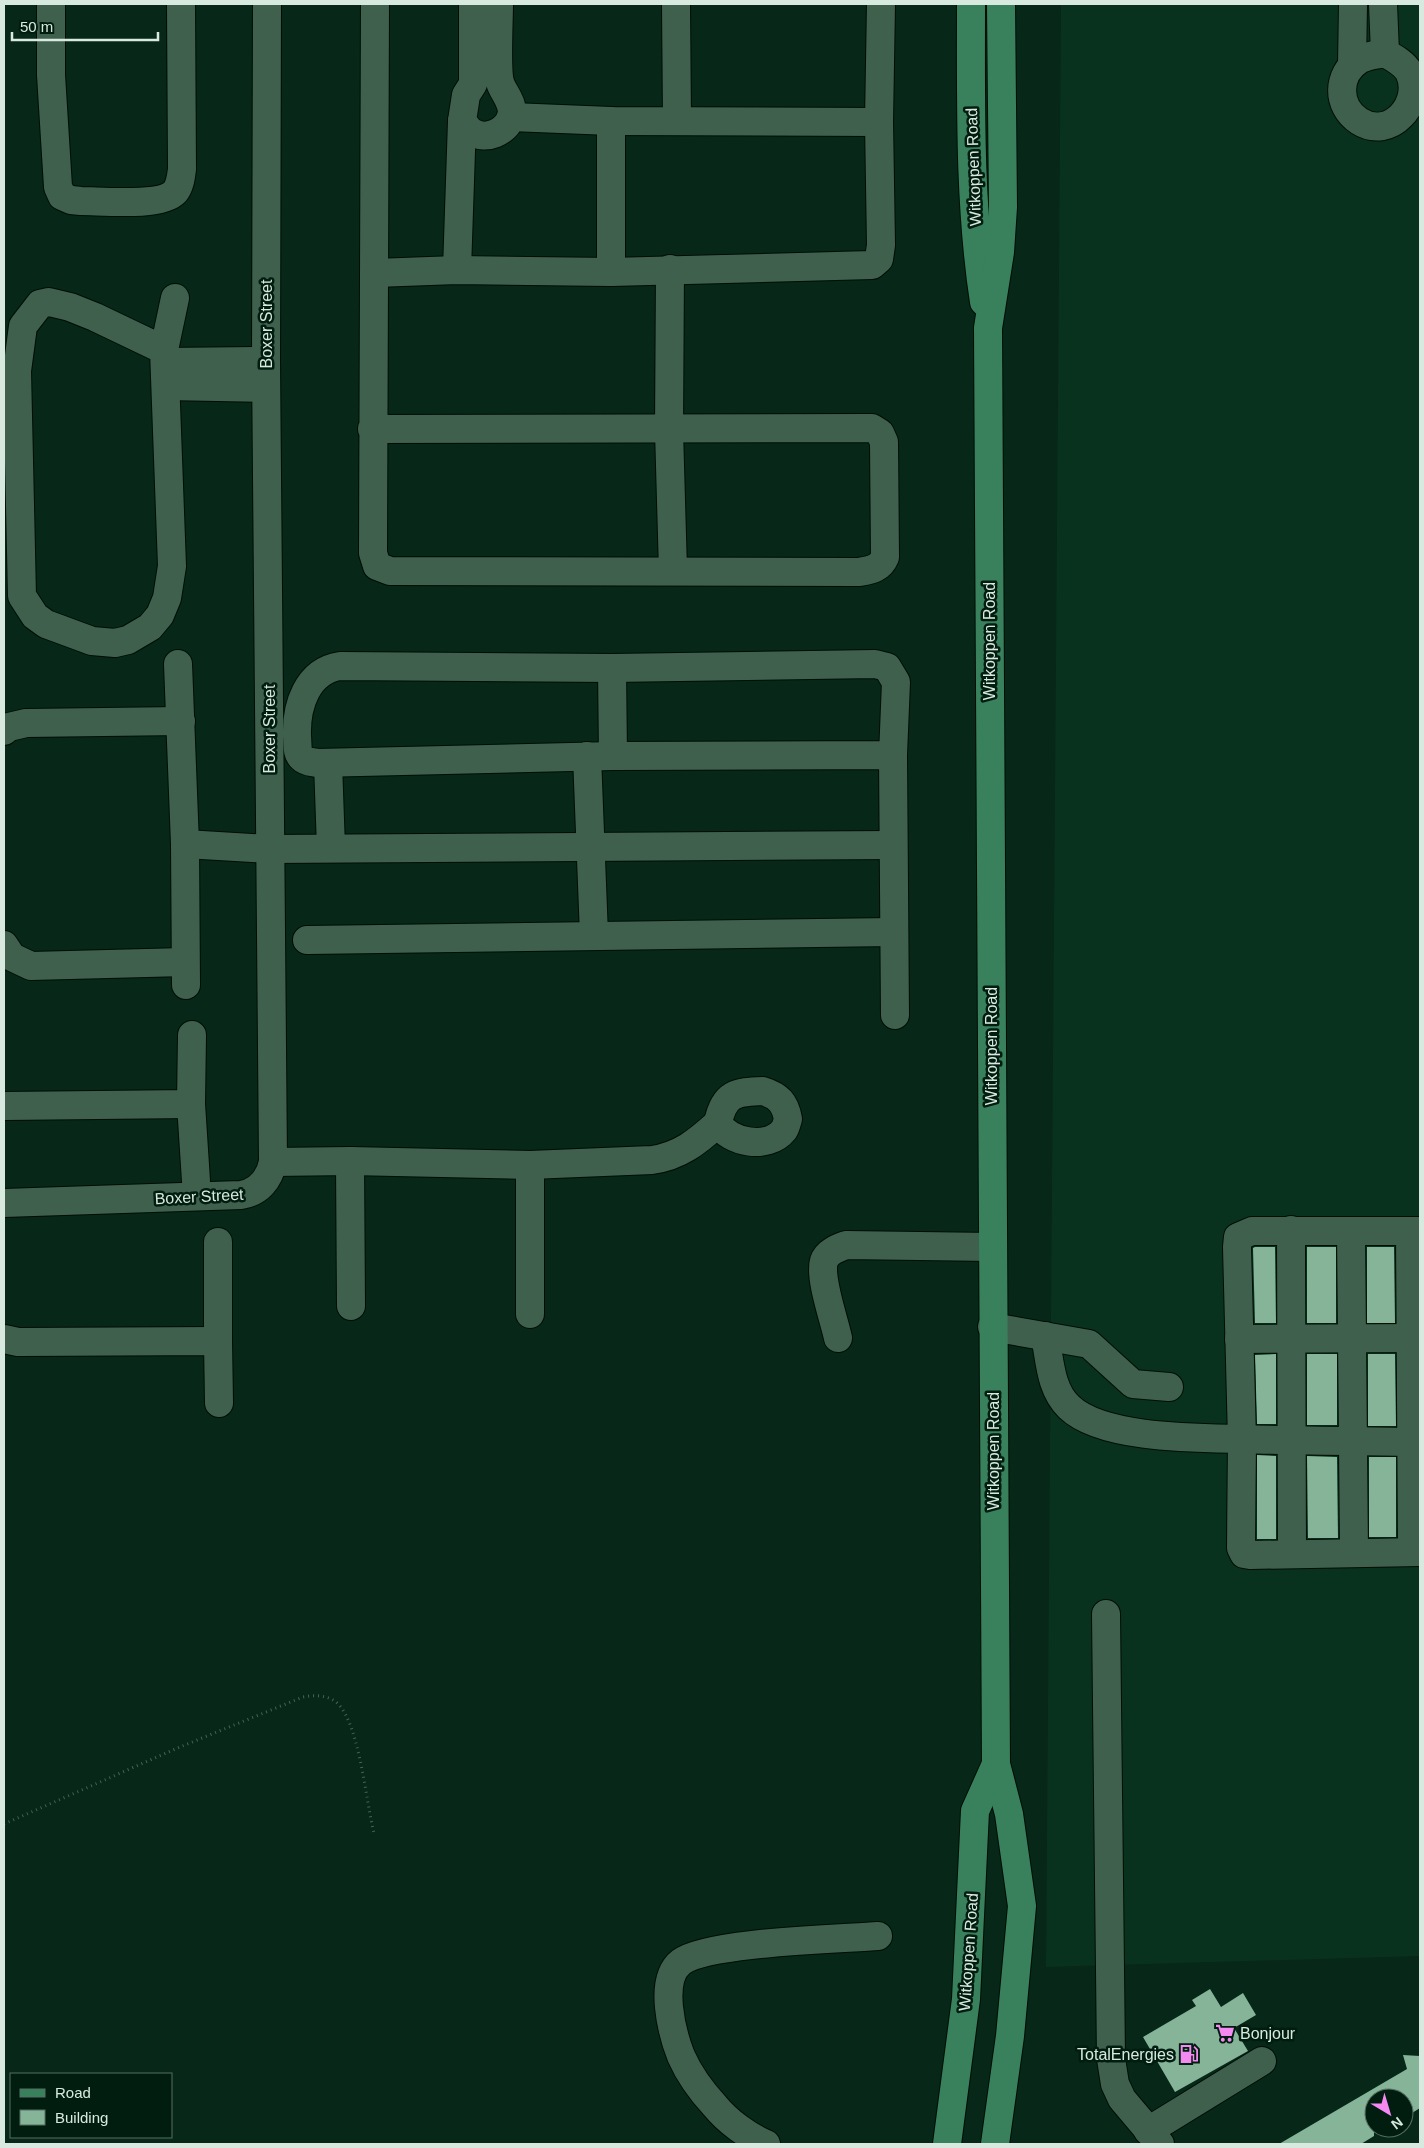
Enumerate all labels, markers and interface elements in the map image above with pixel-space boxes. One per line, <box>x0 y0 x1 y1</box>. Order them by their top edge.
scale bar <box>12 10 159 42</box>
text: 50 m <box>20 18 53 35</box>
street label: Witkoppen Road <box>963 108 984 226</box>
street label: Boxer Street <box>258 279 275 368</box>
street label: Witkoppen Road <box>981 582 998 700</box>
street label: Boxer Street <box>261 684 278 773</box>
street label: Witkoppen Road <box>983 987 1000 1105</box>
street label: Boxer Street <box>154 1186 244 1207</box>
street label: Witkoppen Road <box>985 1392 1002 1510</box>
street label: Witkoppen Road <box>956 1892 981 2012</box>
supermarket icon: Bonjour <box>1214 2022 1236 2044</box>
place label: Bonjour <box>1240 2025 1296 2042</box>
fuel station icon: TotalEnergies <box>1178 2043 1200 2065</box>
place label: TotalEnergies <box>1077 2046 1174 2063</box>
legend <box>10 2073 172 2138</box>
text: Road <box>55 2084 91 2101</box>
north arrow <box>1364 2088 1414 2138</box>
text: Building <box>55 2109 108 2126</box>
text: N <box>1388 2114 1406 2133</box>

